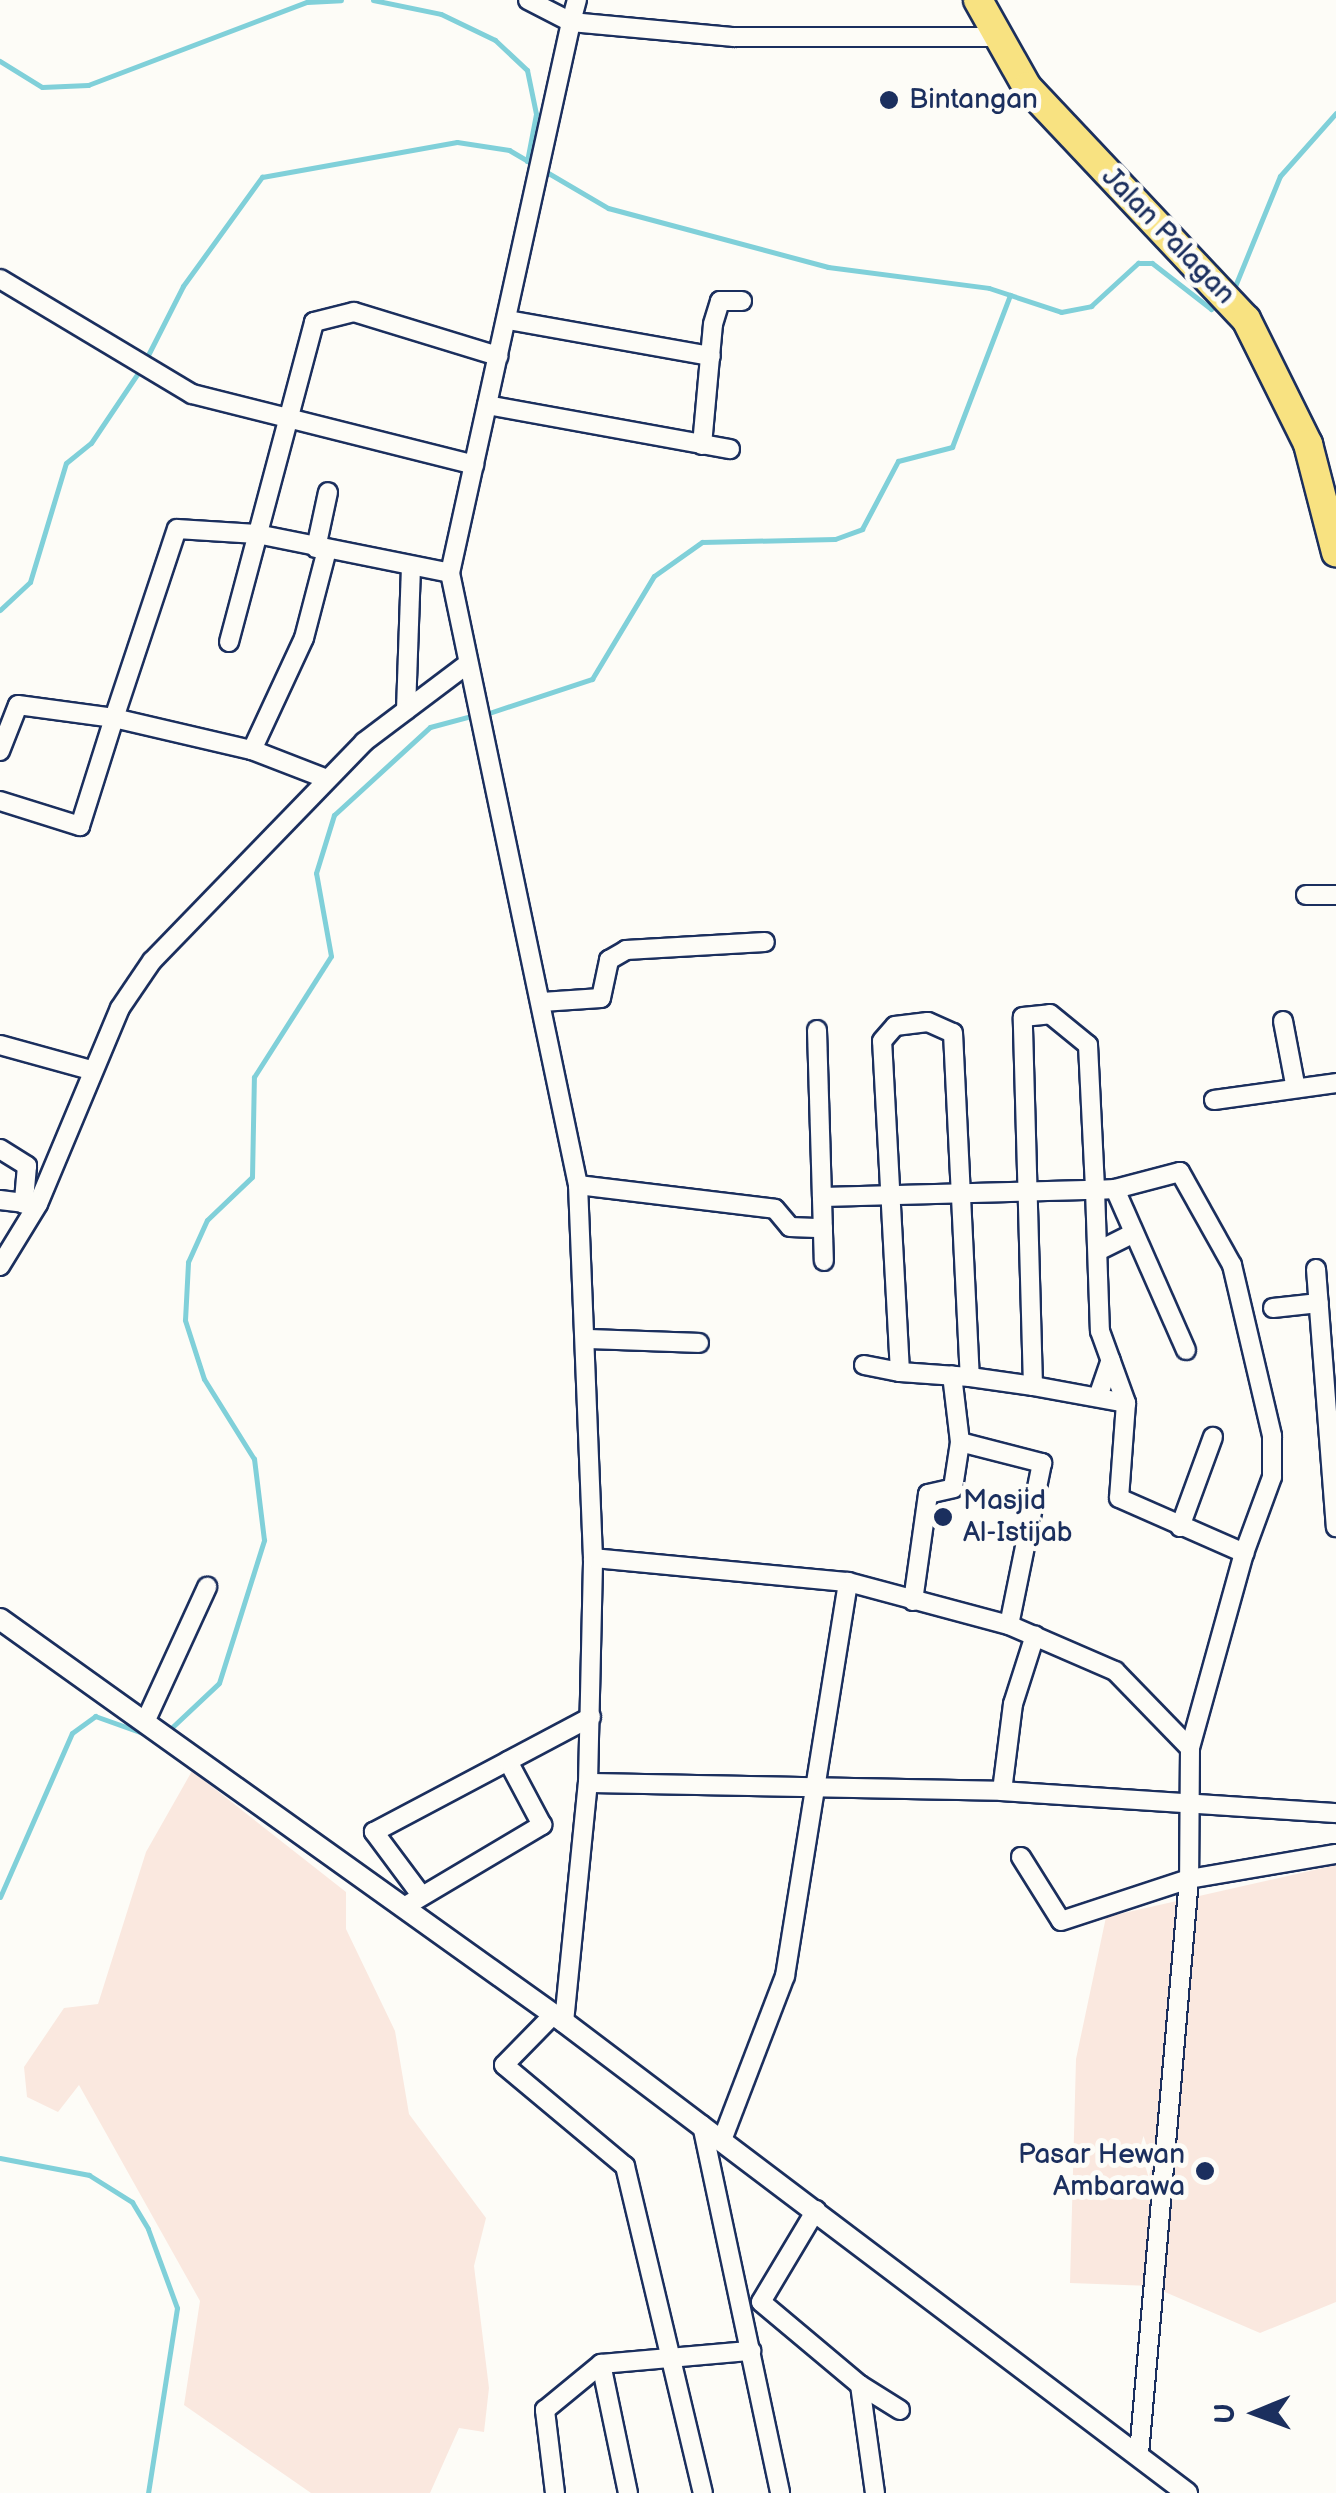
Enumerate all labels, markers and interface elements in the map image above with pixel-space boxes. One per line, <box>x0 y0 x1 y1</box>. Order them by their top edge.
place label: Bintangan <box>909 83 1038 117</box>
marker: Bintangan <box>878 89 900 111</box>
street label: Jalan Palagan <box>1094 161 1242 311</box>
place label: Masjid Al-Istijab <box>963 1484 1073 1550</box>
marker: Masjid Al-Istijab <box>932 1506 954 1528</box>
place label: Pasar Hewan Ambarawa <box>1018 2138 1185 2204</box>
marker: Pasar Hewan Ambarawa <box>1194 2160 1216 2182</box>
north arrow <box>1206 2363 1306 2463</box>
text: U <box>1209 2403 1242 2424</box>

